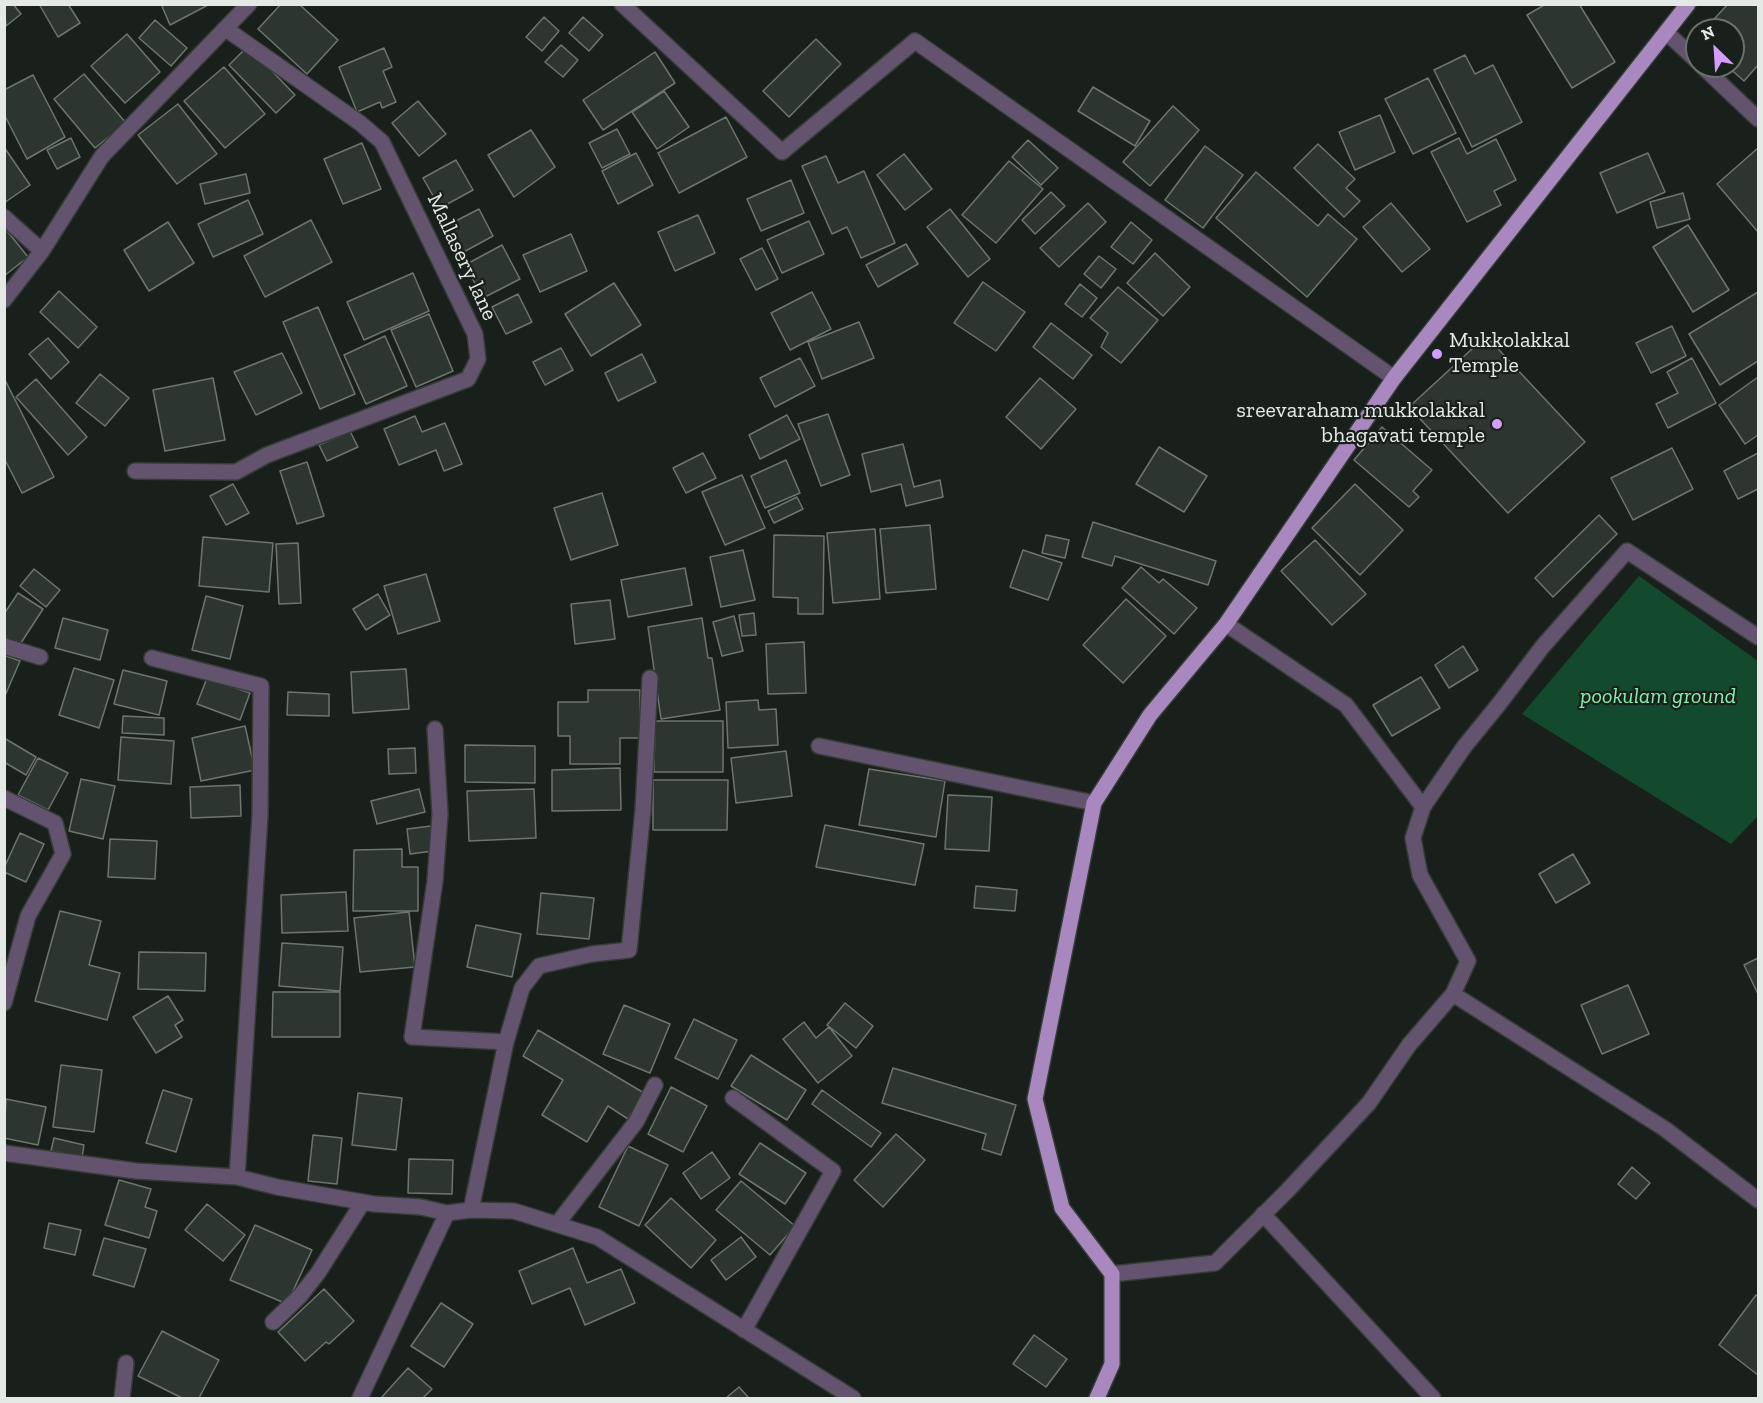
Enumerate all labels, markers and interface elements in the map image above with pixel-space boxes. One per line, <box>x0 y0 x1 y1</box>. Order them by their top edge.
north arrow <box>1685 18 1745 78</box>
text: N <box>1698 22 1718 44</box>
street label: Mallasery lane <box>421 189 503 325</box>
place label: Mukkolakkal Temple <box>1449 328 1570 380</box>
marker: Mukkolakkal Temple <box>1430 347 1444 361</box>
place label: sreevaraham mukkolakkal bhagavati temple <box>1236 398 1485 450</box>
marker: sreevaraham mukkolakkal bhagavati temple <box>1490 417 1504 431</box>
park label: pookulam ground <box>1580 684 1736 710</box>

